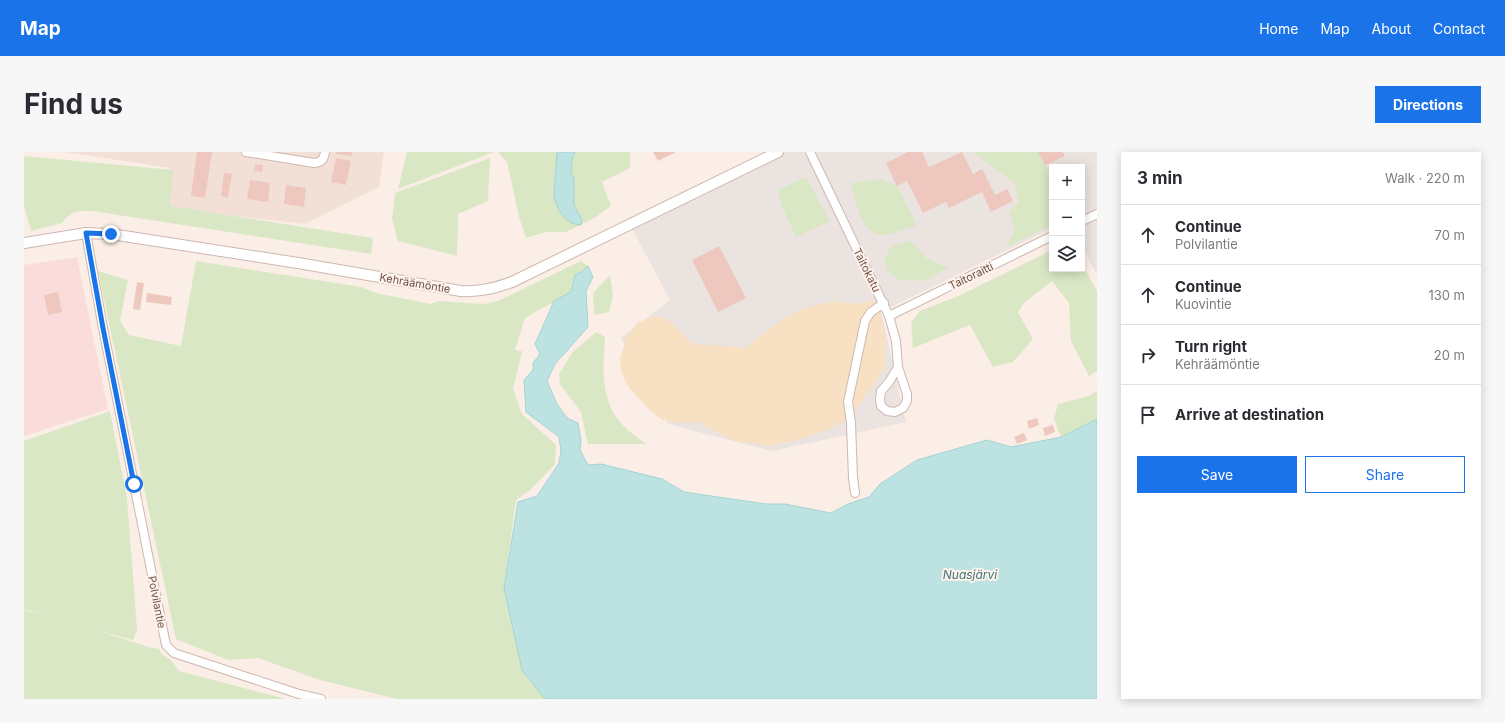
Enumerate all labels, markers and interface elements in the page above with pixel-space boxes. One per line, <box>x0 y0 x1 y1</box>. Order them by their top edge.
text: Map <box>20 17 61 40</box>
text: Home <box>1259 20 1298 37</box>
text: Map <box>1320 20 1350 37</box>
text: About <box>1372 20 1411 37</box>
text: Contact <box>1433 20 1485 37</box>
button: Directions <box>1375 86 1481 123</box>
text: Find us <box>24 87 123 121</box>
map controls <box>1049 164 1085 272</box>
button: + <box>1049 164 1085 200</box>
text: 3 min <box>1137 168 1183 188</box>
text: Walk · 220 m <box>1385 170 1465 186</box>
button: − <box>1049 200 1085 236</box>
text: Continue <box>1175 217 1242 236</box>
icon: ahead <box>1137 224 1159 246</box>
route end <box>102 225 120 243</box>
text: 70 m <box>1435 227 1465 243</box>
button: layers <box>1049 236 1085 272</box>
text: Polvilantie <box>1175 236 1238 252</box>
street label: Taitokatu <box>850 246 884 294</box>
street label: Taitoraitti <box>946 259 996 293</box>
street label: Kehräämöntie <box>378 270 452 296</box>
text: Continue <box>1175 277 1242 296</box>
icon: ahead <box>1137 284 1159 306</box>
text: 130 m <box>1428 287 1465 303</box>
text: Kuovintie <box>1175 296 1232 312</box>
text: Turn right <box>1175 337 1247 356</box>
icon: right <box>1137 344 1159 366</box>
text: 20 m <box>1434 347 1465 363</box>
text: Kehräämöntie <box>1175 356 1260 372</box>
icon: arrive <box>1137 404 1159 426</box>
text: Arrive at destination <box>1175 405 1324 424</box>
button: Save <box>1137 456 1297 493</box>
button: Share <box>1305 456 1465 493</box>
route start <box>125 475 143 493</box>
water label: Nuasjärvi <box>943 567 998 582</box>
street label: Polvilantie <box>145 575 169 629</box>

